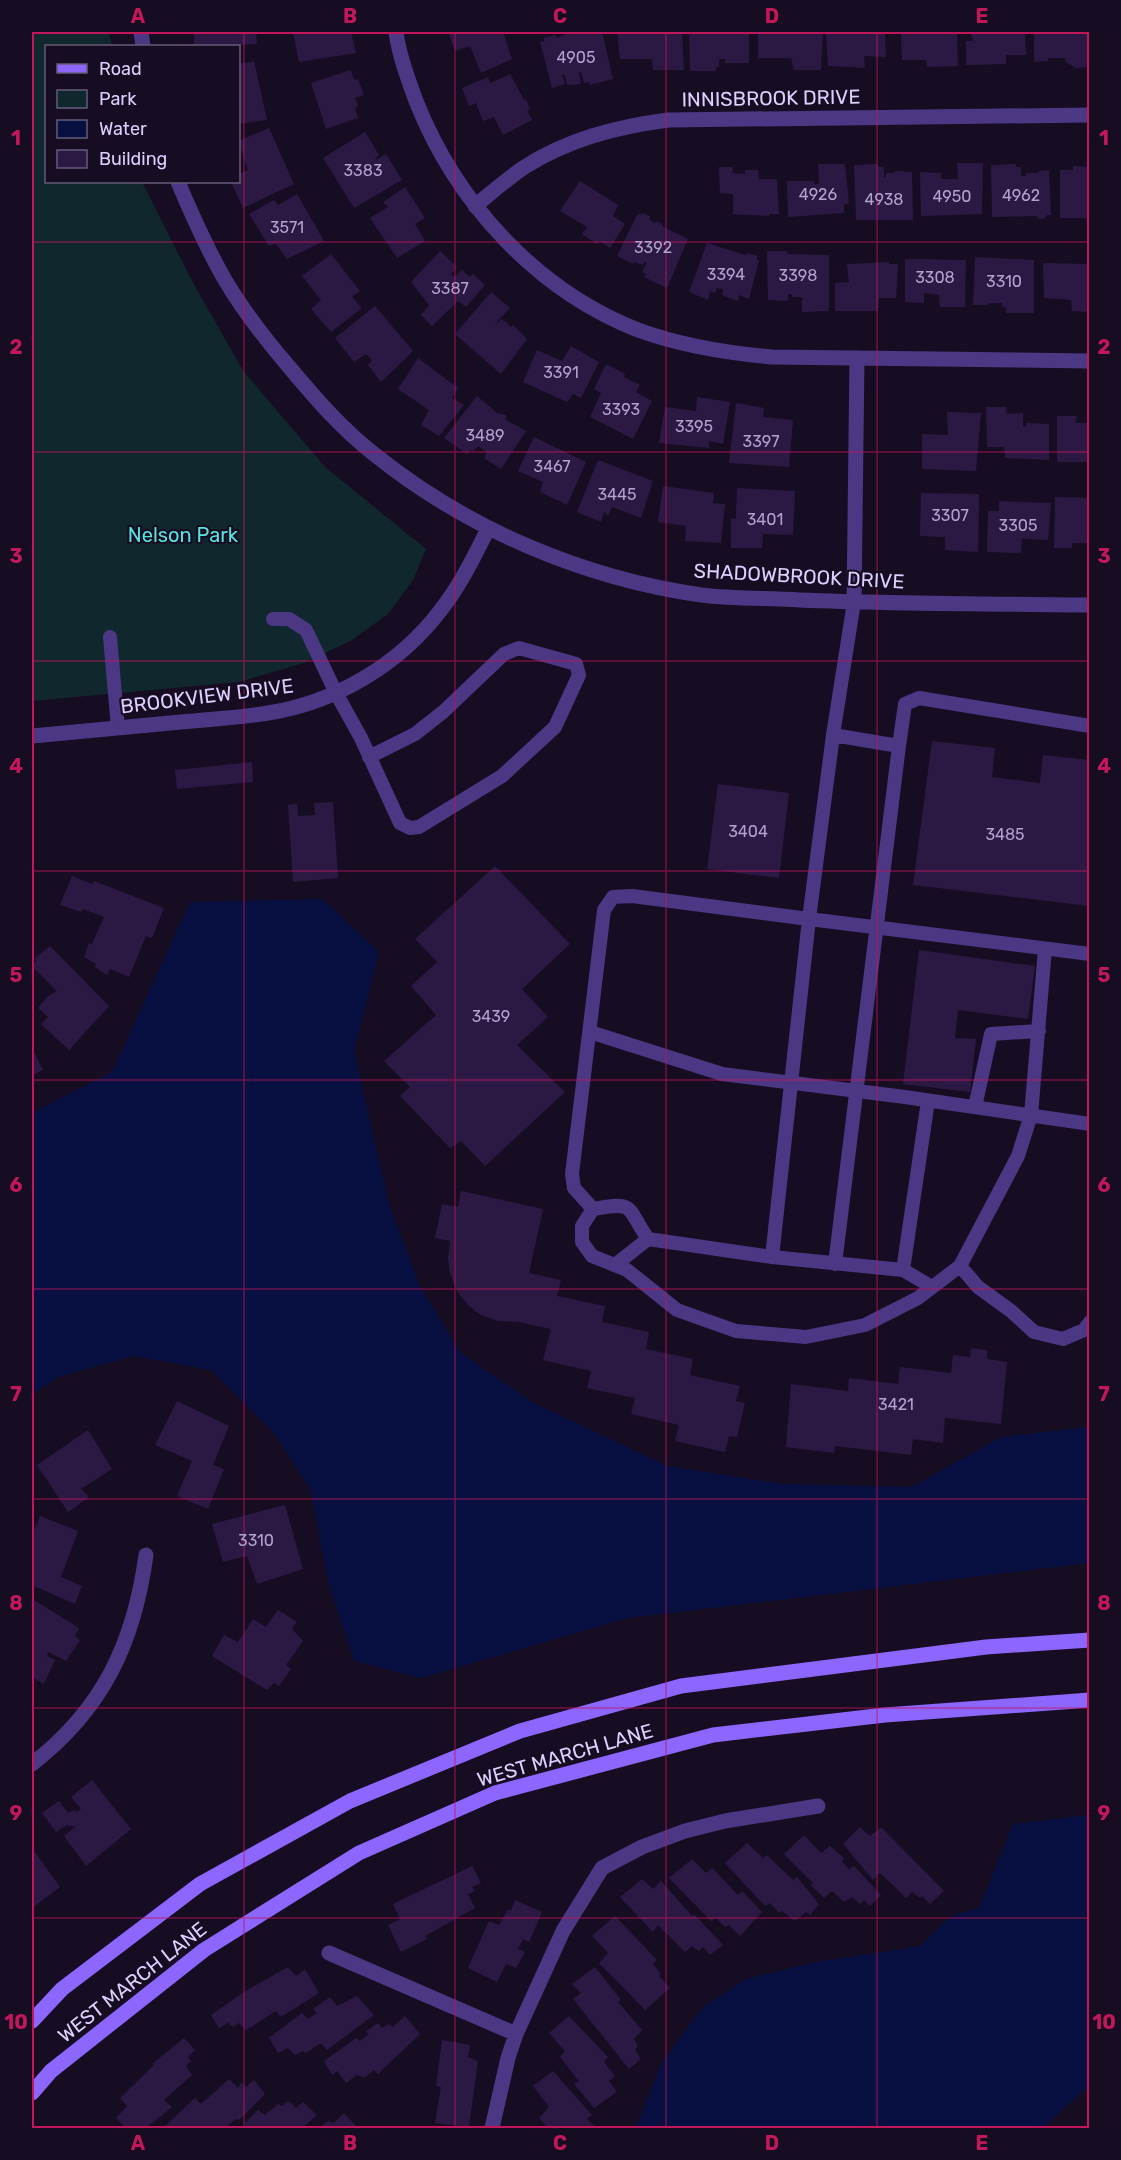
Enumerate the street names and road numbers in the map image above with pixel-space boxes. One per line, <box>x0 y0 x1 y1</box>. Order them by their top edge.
street label: INNISBROOK DRIVE <box>681 84 861 112</box>
street label: SHADOWBROOK DRIVE <box>693 558 905 594</box>
street label: BROOKVIEW DRIVE <box>119 673 295 719</box>
street label: WEST MARCH LANE <box>474 1718 656 1792</box>
street label: WEST MARCH LANE <box>53 1917 211 2047</box>

